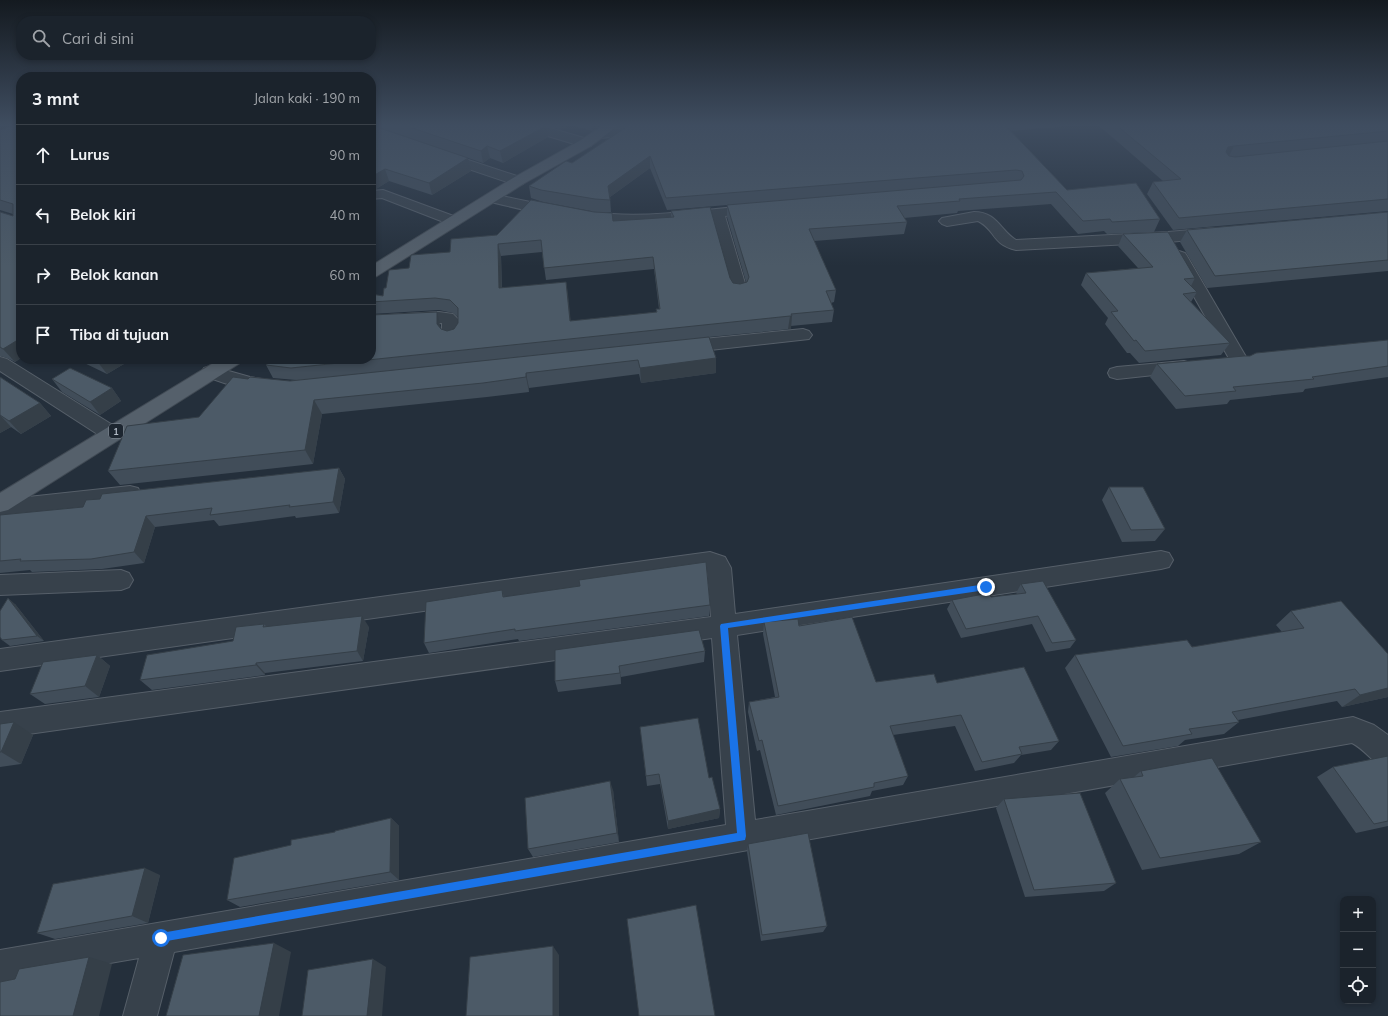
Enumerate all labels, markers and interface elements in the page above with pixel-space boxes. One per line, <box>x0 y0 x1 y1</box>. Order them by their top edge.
search box <box>16 16 376 60</box>
icon: search <box>30 27 52 49</box>
text: Cari di sini <box>62 29 134 48</box>
text: 3 mnt <box>32 88 79 109</box>
text: Jalan kaki · 190 m <box>254 90 360 106</box>
icon: ahead <box>32 144 54 166</box>
text: Lurus <box>70 145 110 164</box>
text: 90 m <box>330 147 360 163</box>
icon: left <box>32 204 54 226</box>
text: Belok kiri <box>70 205 136 224</box>
text: 40 m <box>330 207 360 223</box>
icon: right <box>32 264 54 286</box>
text: Belok kanan <box>70 265 159 284</box>
text: 60 m <box>330 267 360 283</box>
icon: arrive <box>32 324 54 346</box>
text: Tiba di tujuan <box>70 325 169 344</box>
road number: 1 <box>109 424 123 438</box>
route end <box>977 578 995 596</box>
map controls <box>1340 896 1376 1004</box>
button: + <box>1340 896 1376 932</box>
route start <box>152 929 170 947</box>
button: − <box>1340 932 1376 968</box>
button: locate <box>1340 968 1376 1004</box>

